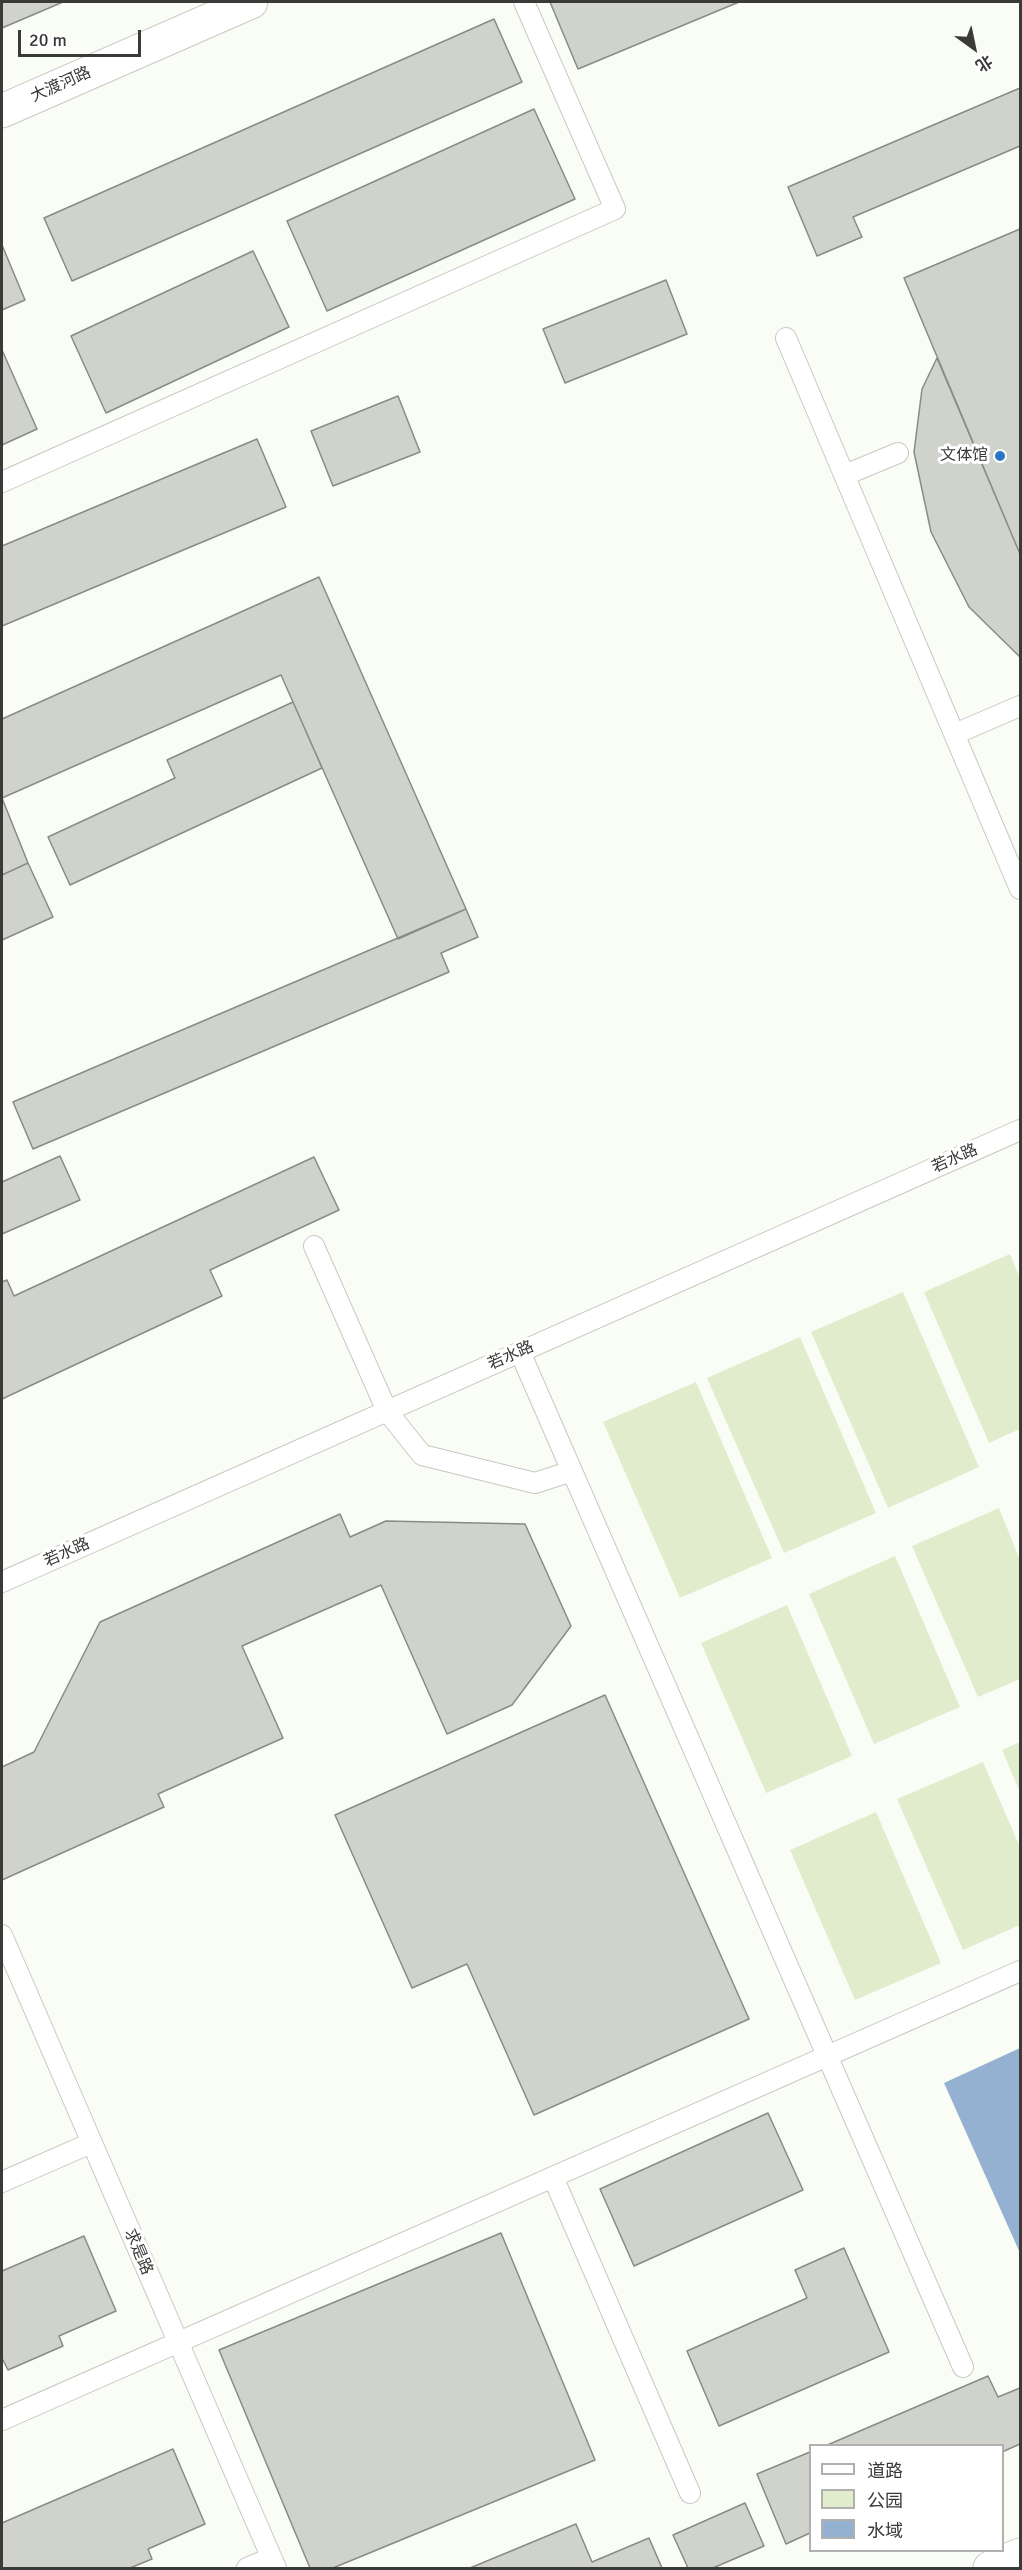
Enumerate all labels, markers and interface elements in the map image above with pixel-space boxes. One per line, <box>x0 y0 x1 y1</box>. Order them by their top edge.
scale bar <box>21 18 144 56</box>
north arrow <box>944 18 1004 78</box>
text: 20 m <box>29 29 67 51</box>
text: 北 <box>972 50 996 76</box>
street label: 大渡河路 <box>28 63 94 107</box>
place label: 文体馆 <box>940 446 988 466</box>
marker: 文体馆 <box>993 449 1007 463</box>
street label: 若水路 <box>929 1140 981 1178</box>
street label: 若水路 <box>485 1337 537 1375</box>
street label: 若水路 <box>41 1534 93 1572</box>
street label: 求是路 <box>120 2226 156 2278</box>
legend <box>809 2444 1004 2552</box>
text: 道路 <box>867 2460 903 2482</box>
text: 公园 <box>867 2490 903 2512</box>
text: 水域 <box>867 2520 903 2542</box>

